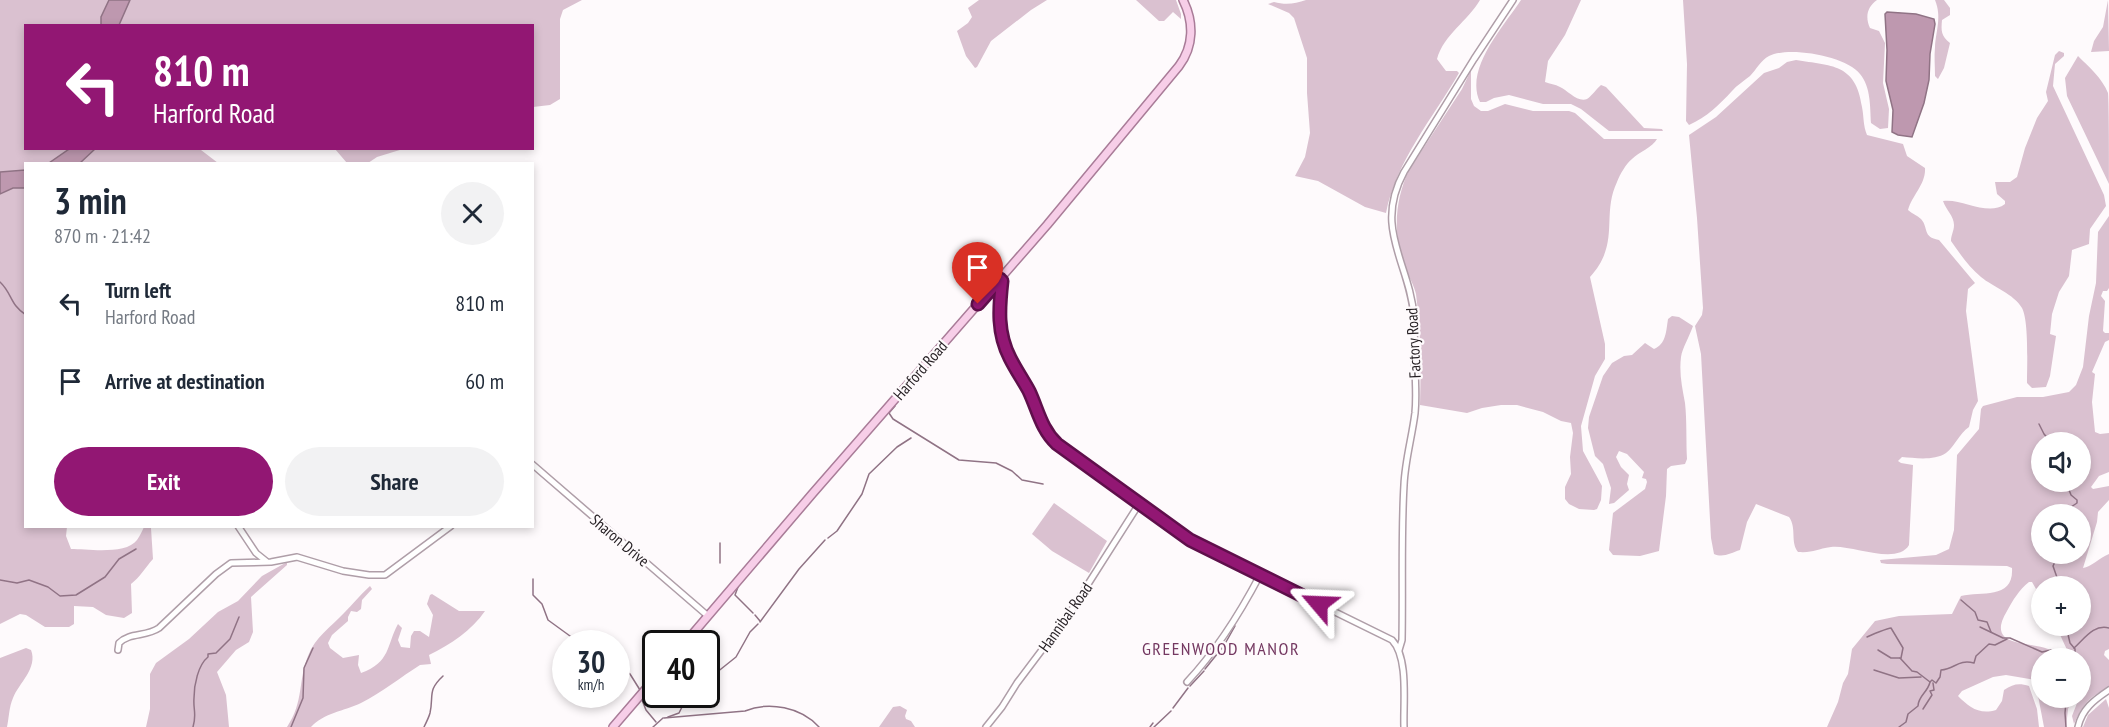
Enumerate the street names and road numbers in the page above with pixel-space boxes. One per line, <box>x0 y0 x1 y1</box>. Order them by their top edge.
street label: Factory Road <box>1401 307 1425 379</box>
street label: Harford Road <box>889 336 951 404</box>
street label: Sharon Drive <box>586 509 654 571</box>
street label: Hannibal Road <box>1034 578 1096 656</box>

